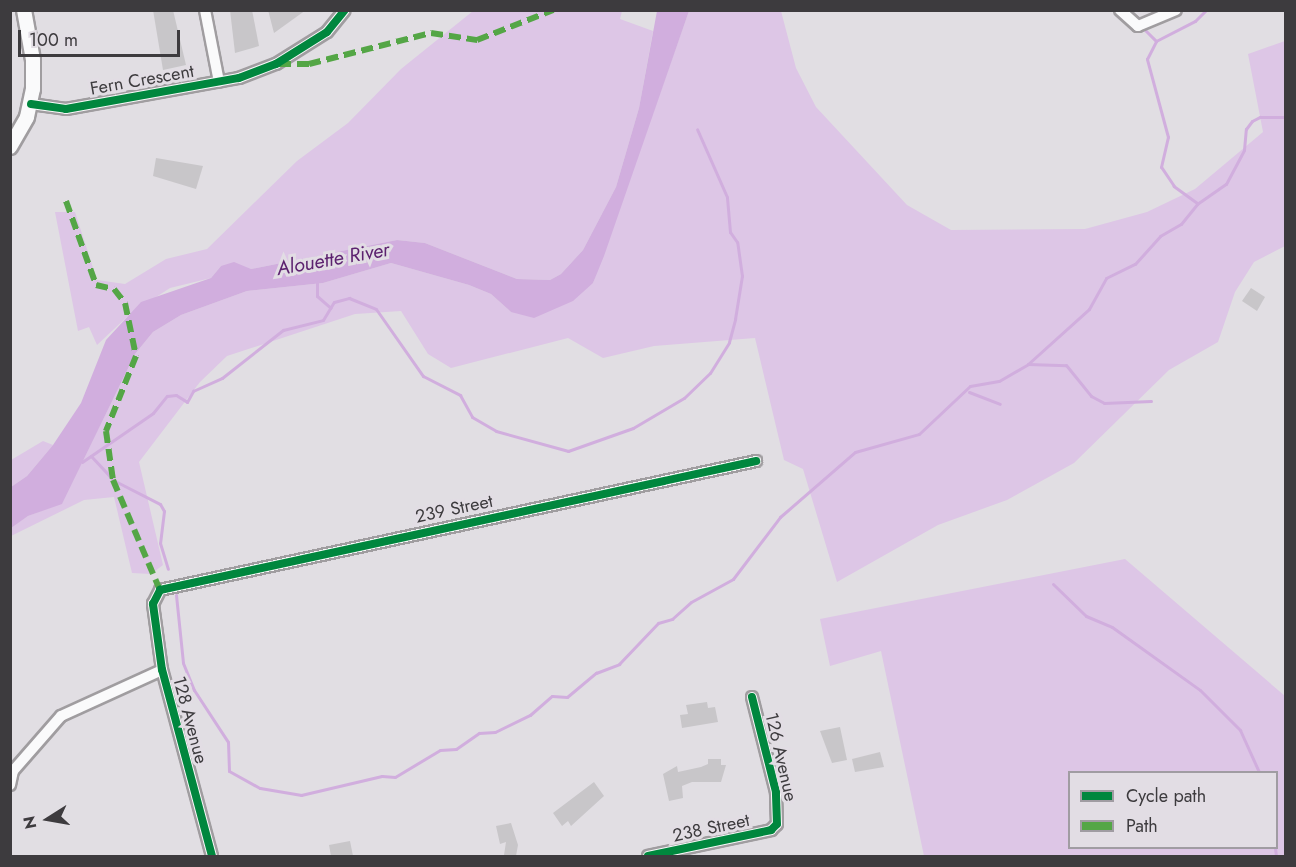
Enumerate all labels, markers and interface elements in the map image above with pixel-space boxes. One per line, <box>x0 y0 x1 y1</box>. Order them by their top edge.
scale bar <box>21 18 183 56</box>
text: 100 m <box>29 27 78 53</box>
street label: Fern Crescent <box>88 60 196 100</box>
water label: Alouette River <box>275 237 391 281</box>
street label: 239 Street <box>413 490 495 528</box>
street label: 128 Avenue <box>168 674 212 766</box>
street label: 126 Avenue <box>760 711 802 803</box>
legend <box>1068 771 1278 849</box>
text: Cycle path <box>1126 783 1206 809</box>
north arrow <box>18 789 78 849</box>
street label: 238 Street <box>670 809 752 847</box>
text: Path <box>1126 813 1158 839</box>
text: N <box>17 814 42 831</box>

